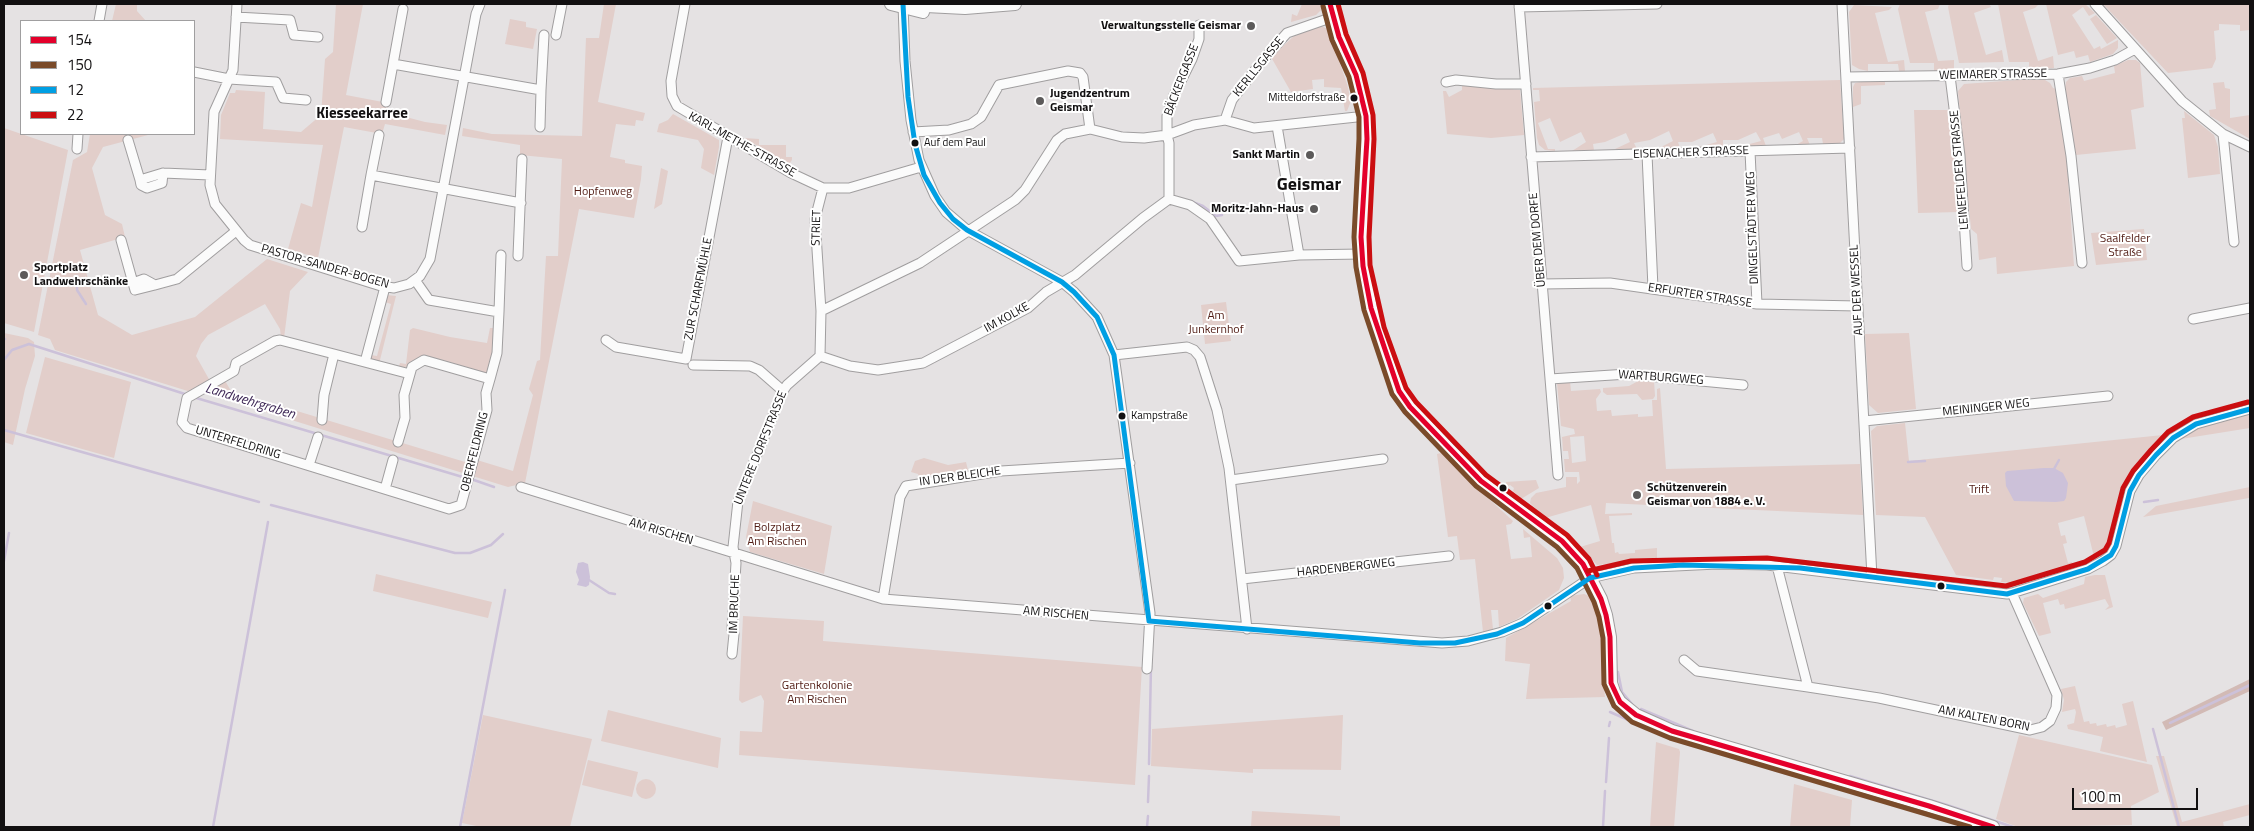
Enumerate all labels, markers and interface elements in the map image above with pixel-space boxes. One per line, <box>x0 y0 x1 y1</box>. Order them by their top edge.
place label: Verwaltungsstelle Geismar <box>1101 19 1241 33</box>
legend <box>20 20 195 135</box>
marker: Verwaltungsstelle Geismar <box>1245 20 1257 32</box>
text: 154 <box>67 28 92 51</box>
street label: KERLLSGASSE <box>1230 34 1288 100</box>
street label: BÄCKERGASSE <box>1162 42 1202 118</box>
text: 150 <box>67 53 92 76</box>
street label: WEIMARER STRASSE <box>1939 67 2047 83</box>
text: 12 <box>67 78 84 101</box>
place label: Jugendzentrum Geismar <box>1050 87 1130 115</box>
place label: Mitteldorfstraße <box>1268 91 1345 105</box>
marker: Mitteldorfstraße <box>1349 93 1359 103</box>
marker: Jugendzentrum Geismar <box>1034 95 1046 107</box>
text: 22 <box>67 103 84 126</box>
district label: Kiesseekarree <box>316 105 408 123</box>
street label: KARL-METHE-STRASSE <box>686 109 798 181</box>
street label: LEINEFELDER STRASSE <box>1948 110 1972 230</box>
place label: Auf dem Paul <box>924 136 986 150</box>
marker: Auf dem Paul <box>910 138 920 148</box>
street label: EISENACHER STRASSE <box>1633 144 1749 162</box>
place label: Sankt Martin <box>1233 148 1300 162</box>
marker: Sankt Martin <box>1304 149 1316 161</box>
street label: DINGELSTÄDTER WEG <box>1744 171 1762 285</box>
district label: Geismar <box>1277 175 1341 197</box>
park label: Hopfenweg <box>574 185 632 199</box>
street label: ÜBER DEM DORFE <box>1527 192 1549 288</box>
place label: Moritz-Jahn-Haus <box>1211 202 1304 216</box>
marker: Moritz-Jahn-Haus <box>1308 203 1320 215</box>
street label: STRIET <box>809 210 825 246</box>
park label: Saalfelder Straße <box>2100 232 2150 260</box>
street label: ZUR SCHARFMÜHLE <box>682 236 716 342</box>
street label: PASTOR-SANDER-BOGEN <box>259 242 391 292</box>
street label: AUF DER WESSEL <box>1847 244 1867 336</box>
place label: Sportplatz Landwehrschänke <box>34 261 128 289</box>
marker: Sportplatz Landwehrschänke <box>18 269 30 281</box>
street label: ERFURTER STRASSE <box>1647 281 1753 311</box>
street label: IM KOLKE <box>982 300 1032 336</box>
park label: Am Junkernhof <box>1188 309 1244 337</box>
street label: WARTBURGWEG <box>1618 368 1704 388</box>
water label: Landwehrgraben <box>203 380 297 424</box>
street label: UNTERE DORFSTRASSE <box>732 389 790 507</box>
street label: MEININGER WEG <box>1942 396 2030 420</box>
place label: Kampstraße <box>1131 409 1188 423</box>
street label: OBERFELDRING <box>458 411 492 493</box>
marker: Kampstraße <box>1117 411 1127 421</box>
street label: UNTERFELDRING <box>194 423 282 463</box>
street label: IN DER BLEICHE <box>918 464 1002 490</box>
place label: Schützenverein Geismar von 1884 e. V. <box>1647 481 1765 509</box>
unlabelled marker <box>1498 483 1508 493</box>
park label: Trift <box>1969 483 1989 497</box>
marker: Schützenverein Geismar von 1884 e. V. <box>1631 489 1643 501</box>
street label: AM RISCHEN <box>627 515 695 549</box>
park label: Bolzplatz Am Rischen <box>747 521 807 549</box>
street label: HARDENBERGWEG <box>1296 556 1396 580</box>
street label: IM BRUCHE <box>727 574 743 634</box>
unlabelled marker <box>1936 581 1946 591</box>
unlabelled marker <box>1543 601 1553 611</box>
street label: AM RISCHEN <box>1022 604 1090 624</box>
park label: Gartenkolonie Am Rischen <box>782 679 852 707</box>
street label: AM KALTEN BORN <box>1937 703 2031 735</box>
scale bar <box>2074 778 2200 810</box>
text: 100 m <box>2080 785 2121 808</box>

